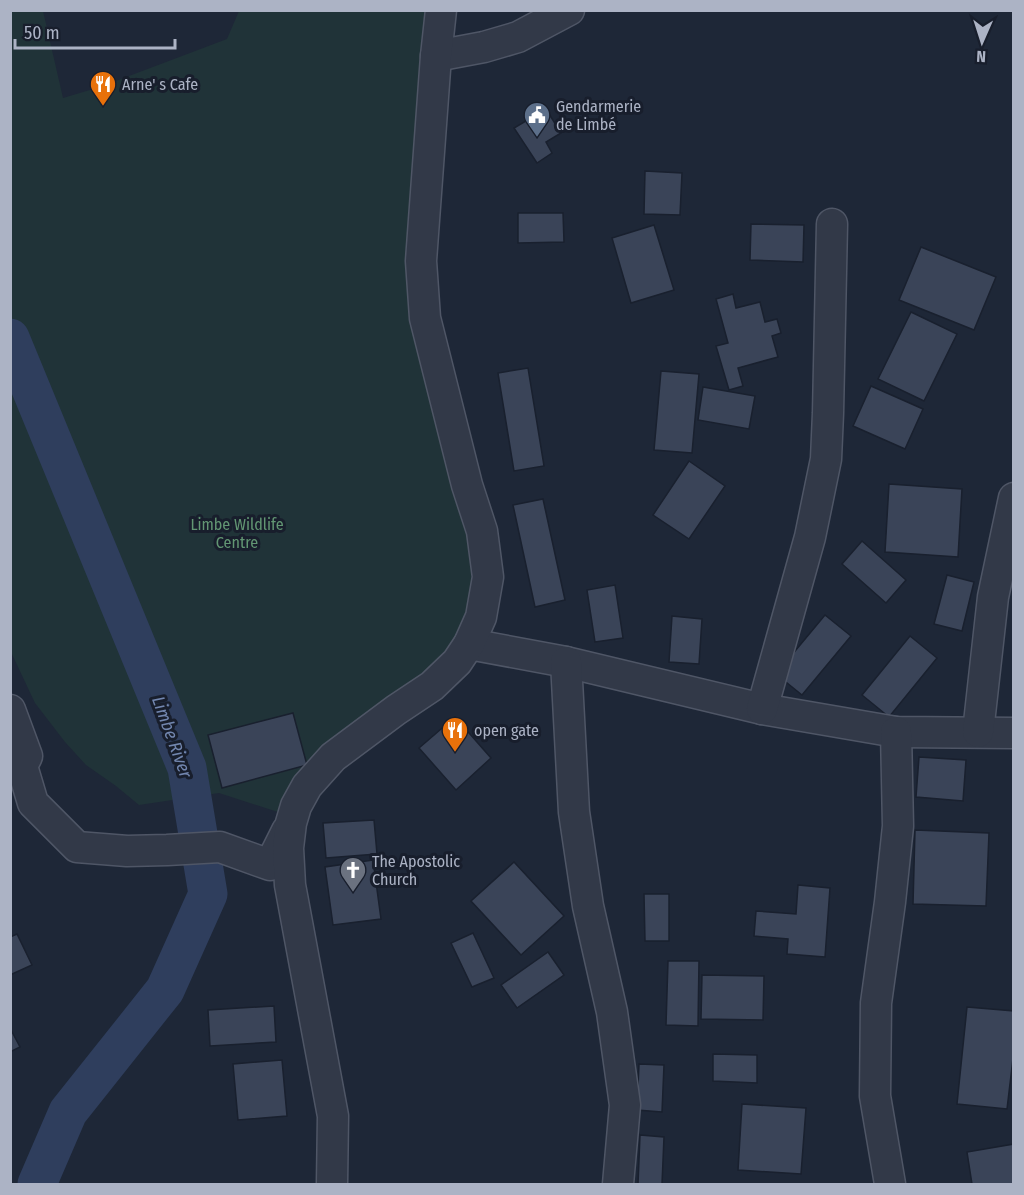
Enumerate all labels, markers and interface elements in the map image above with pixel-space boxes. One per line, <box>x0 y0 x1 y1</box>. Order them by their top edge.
scale bar <box>15 12 176 50</box>
north arrow <box>952 12 1012 72</box>
text: 50 m <box>24 22 60 44</box>
text: N <box>976 47 987 66</box>
restaurant icon: Arne' s Cafe <box>88 69 118 107</box>
place label: Arne' s Cafe <box>122 75 198 94</box>
place label: Gendarmerie de Limbé <box>556 97 641 134</box>
public building icon: Gendarmerie de Limbé <box>522 100 552 138</box>
park label: Limbe Wildlife Centre <box>190 515 284 552</box>
water label: Limbe River <box>147 693 197 782</box>
restaurant icon: open gate <box>440 715 470 753</box>
place label: open gate <box>474 721 539 740</box>
place label: The Apostolic Church <box>372 852 460 889</box>
church icon: The Apostolic Church <box>338 855 368 893</box>

